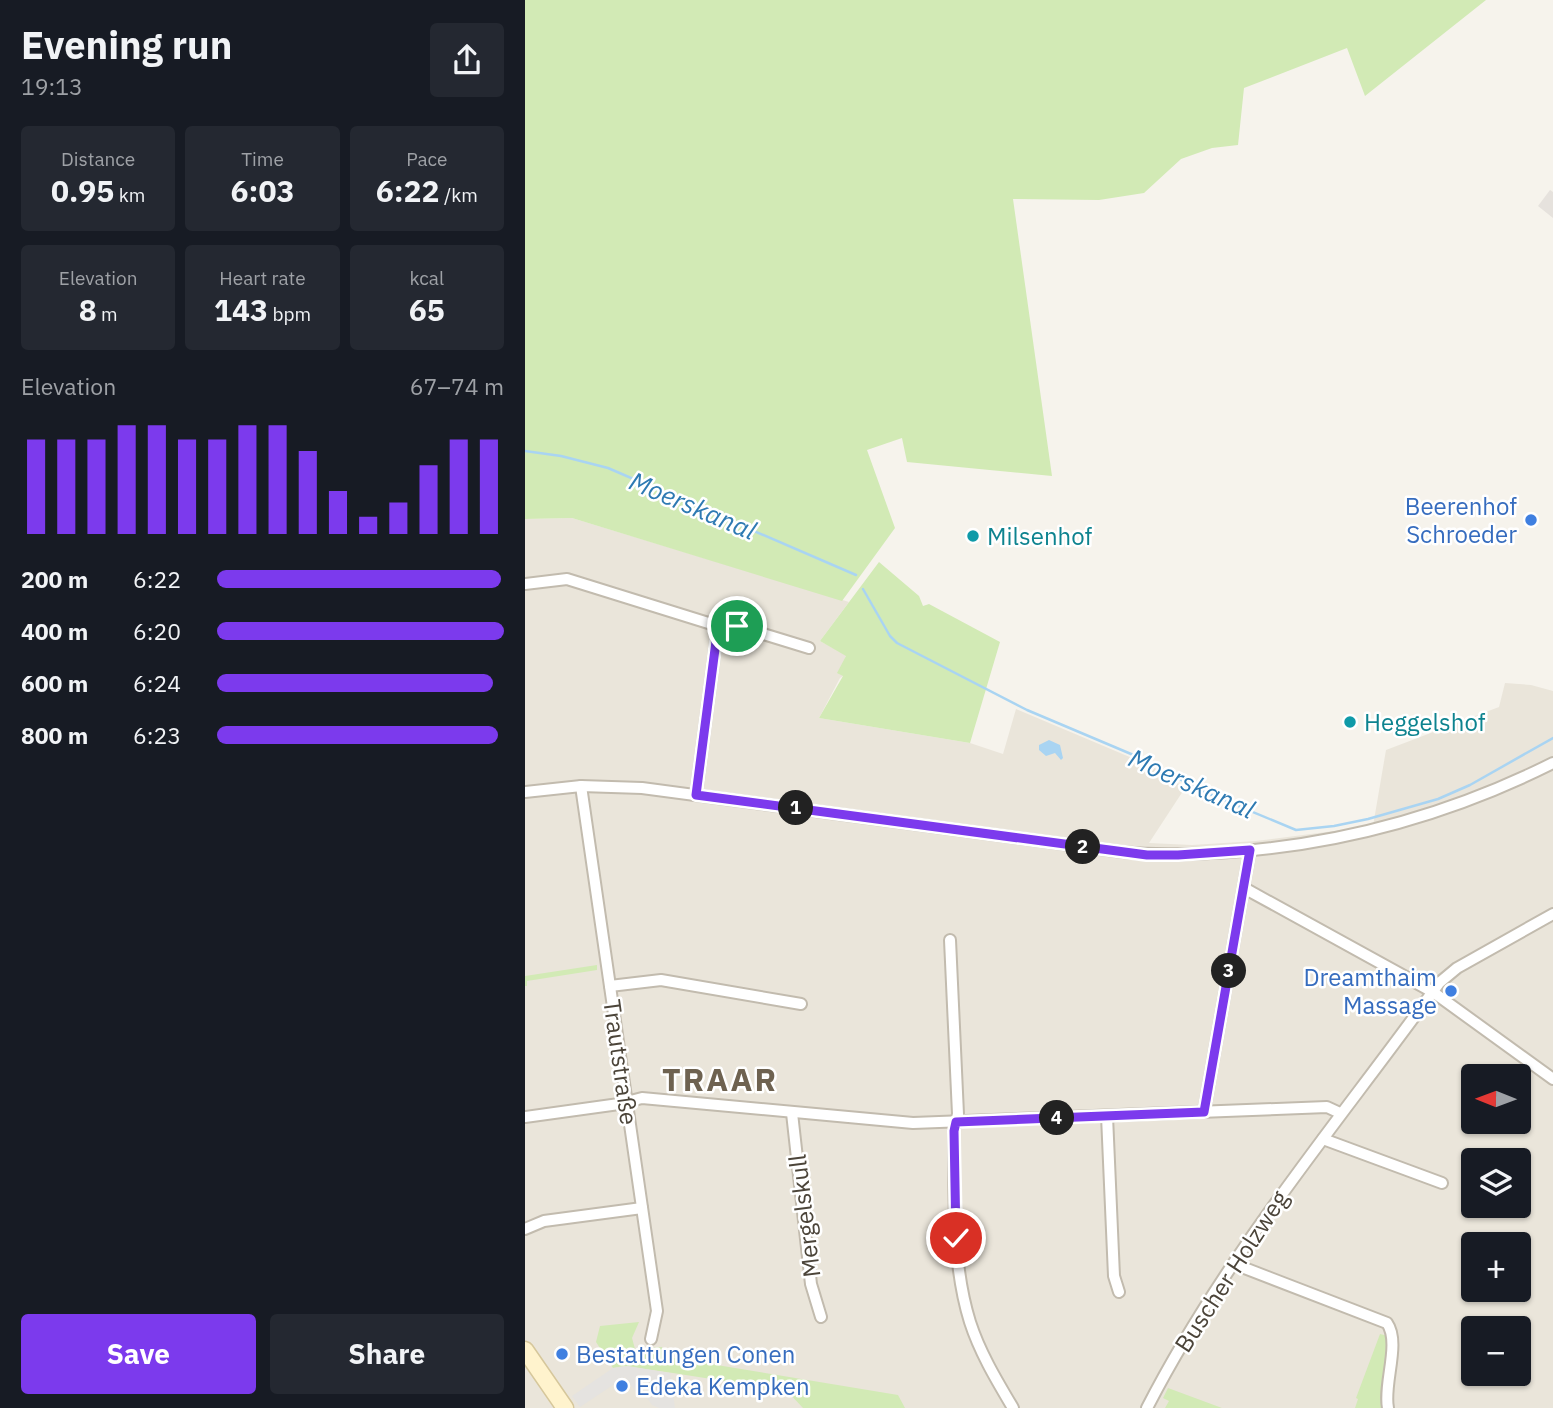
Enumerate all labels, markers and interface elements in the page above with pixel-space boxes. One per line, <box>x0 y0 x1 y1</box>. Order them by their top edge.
text: Evening run <box>21 20 232 69</box>
button: share <box>430 23 504 97</box>
text: 19:13 <box>21 71 83 101</box>
text: Distance <box>61 147 135 171</box>
text: Time <box>241 147 284 171</box>
text: Pace <box>406 147 448 171</box>
text: 0.95 <box>51 171 114 210</box>
text: 6:03 <box>231 171 294 210</box>
text: 6:22 <box>376 171 440 210</box>
text: km <box>114 183 145 207</box>
text: /km <box>440 183 478 207</box>
text: Elevation <box>59 266 138 290</box>
text: Heart rate <box>219 266 306 290</box>
text: kcal <box>410 266 444 290</box>
text: 8 <box>79 290 97 329</box>
text: 143 <box>214 290 268 329</box>
text: 65 <box>409 290 445 329</box>
text: m <box>97 302 118 326</box>
text: bpm <box>268 302 311 326</box>
text: Elevation <box>21 371 116 401</box>
text: 67–74 m <box>410 371 504 401</box>
water label: Moerskanal <box>624 463 762 547</box>
place label: Beerenhof Schroeder <box>1405 490 1517 550</box>
marker: Beerenhof Schroeder <box>1523 512 1539 528</box>
place label: Milsenhof <box>987 520 1092 552</box>
marker: Milsenhof <box>965 528 981 544</box>
text: 200 m <box>21 564 88 594</box>
text: 6:22 <box>133 564 181 594</box>
pin <box>707 596 767 656</box>
icon: arrive <box>718 607 756 645</box>
text: 400 m <box>21 616 88 646</box>
text: 6:20 <box>133 616 181 646</box>
text: 600 m <box>21 668 88 698</box>
text: 6:24 <box>133 668 181 698</box>
place label: Heggelshof <box>1364 706 1486 738</box>
marker: Heggelshof <box>1342 714 1358 730</box>
text: 800 m <box>21 720 88 750</box>
text: 6:23 <box>133 720 181 750</box>
water label: Moerskanal <box>1124 740 1260 826</box>
pin: 1 <box>779 790 813 826</box>
text: 1 <box>790 795 801 819</box>
pin: 2 <box>1065 830 1101 864</box>
text: 2 <box>1077 834 1088 858</box>
pin: 3 <box>1211 954 1247 988</box>
text: 3 <box>1223 958 1234 982</box>
place label: Dreamthaim Massage <box>1303 961 1437 1021</box>
marker: Dreamthaim Massage <box>1443 983 1459 999</box>
street label: Trautstraße <box>596 997 646 1127</box>
district label: TRAAR <box>662 1058 778 1100</box>
north arrow <box>1461 1064 1531 1134</box>
map controls <box>1461 1064 1531 1386</box>
pin: 4 <box>1039 1100 1075 1136</box>
text: 4 <box>1051 1105 1062 1129</box>
button: layers <box>1461 1148 1531 1218</box>
street label: Mergelskull <box>781 1153 827 1279</box>
street label: Buscher Holzweg <box>1167 1184 1295 1358</box>
pin <box>926 1208 986 1268</box>
icon: check <box>937 1219 975 1257</box>
button: + <box>1461 1232 1531 1302</box>
button: Save <box>21 1314 256 1394</box>
button: Share <box>270 1314 504 1394</box>
button: − <box>1461 1316 1531 1386</box>
place label: Bestattungen Conen <box>576 1338 795 1370</box>
marker: Bestattungen Conen <box>554 1346 570 1362</box>
place label: Edeka Kempken <box>636 1370 810 1402</box>
marker: Edeka Kempken <box>614 1378 630 1394</box>

